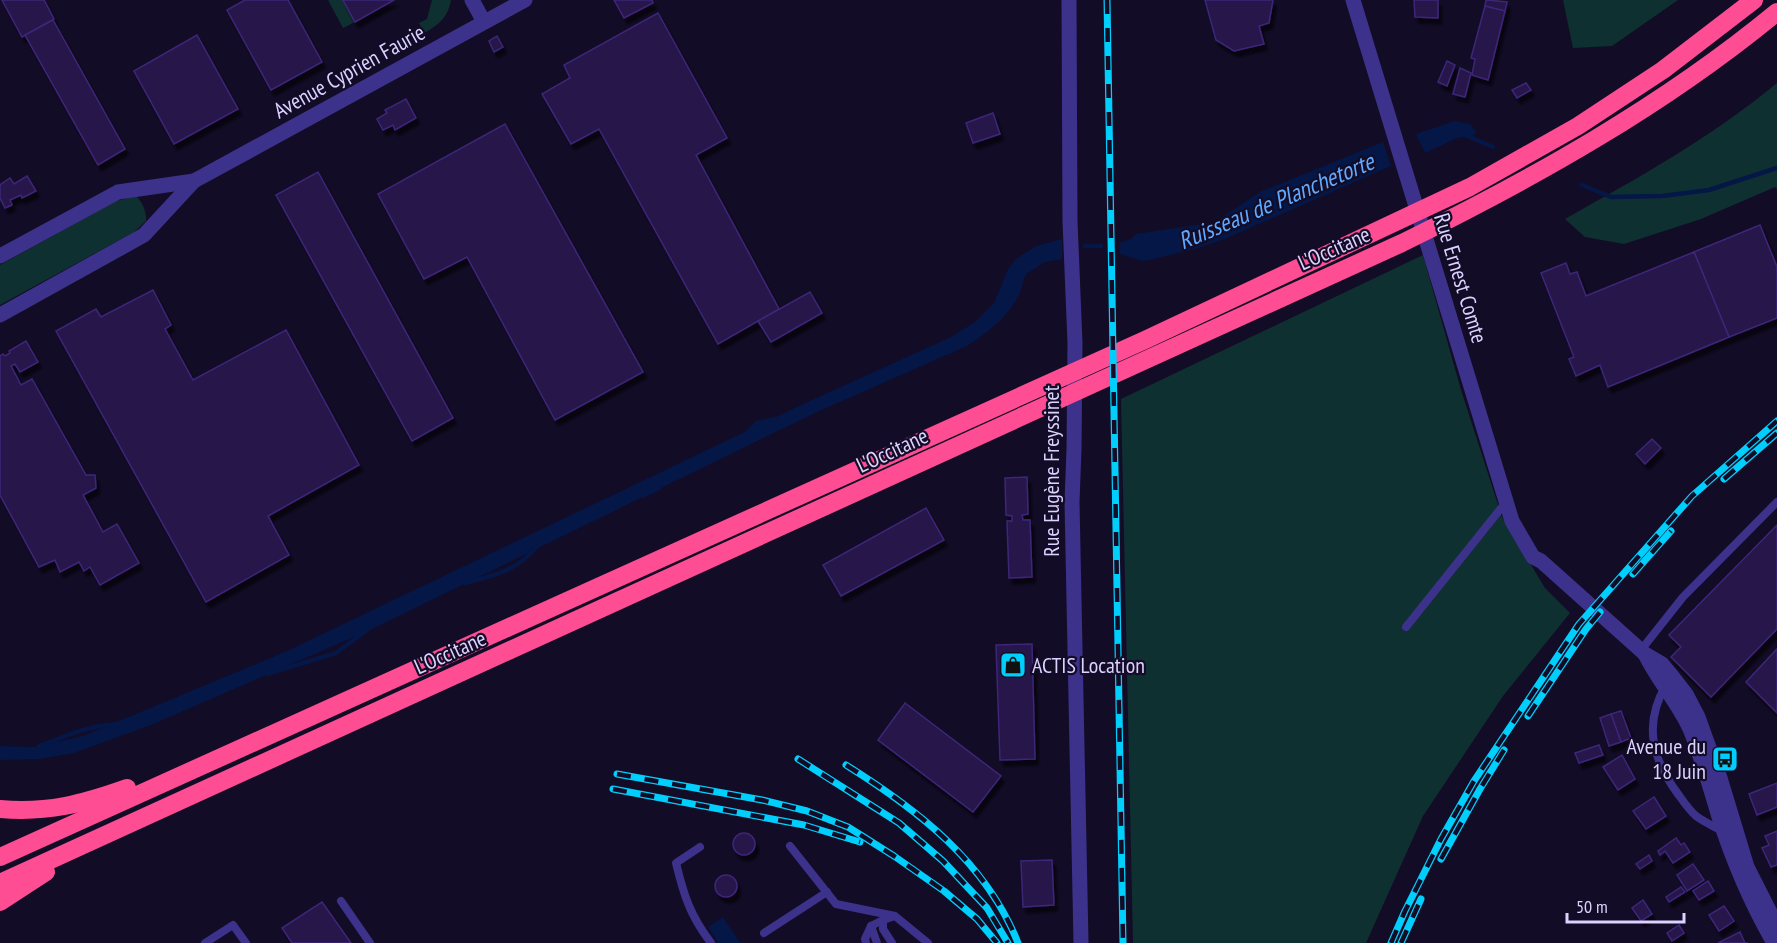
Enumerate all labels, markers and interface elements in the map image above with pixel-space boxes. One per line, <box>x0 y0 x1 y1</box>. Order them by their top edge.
street label: Avenue Cyprien Faurie <box>268 18 430 124</box>
water label: Ruisseau de Planchetorte <box>1173 145 1380 256</box>
street label: Rue Ernest Comte <box>1428 210 1494 346</box>
street label: L'Occitane <box>1294 220 1374 276</box>
street label: Rue Eugène Freyssinet <box>1037 385 1065 557</box>
street label: L'Occitane <box>852 421 932 479</box>
street label: L'Occitane <box>410 624 490 680</box>
shop icon: ACTIS Location <box>998 650 1028 680</box>
place label: ACTIS Location <box>1032 651 1145 679</box>
place label: Avenue du 18 Juin <box>1627 732 1706 785</box>
bus stop icon: Avenue du 18 Juin <box>1710 744 1740 774</box>
scale bar <box>1567 886 1684 924</box>
text: 50 m <box>1576 895 1608 918</box>

